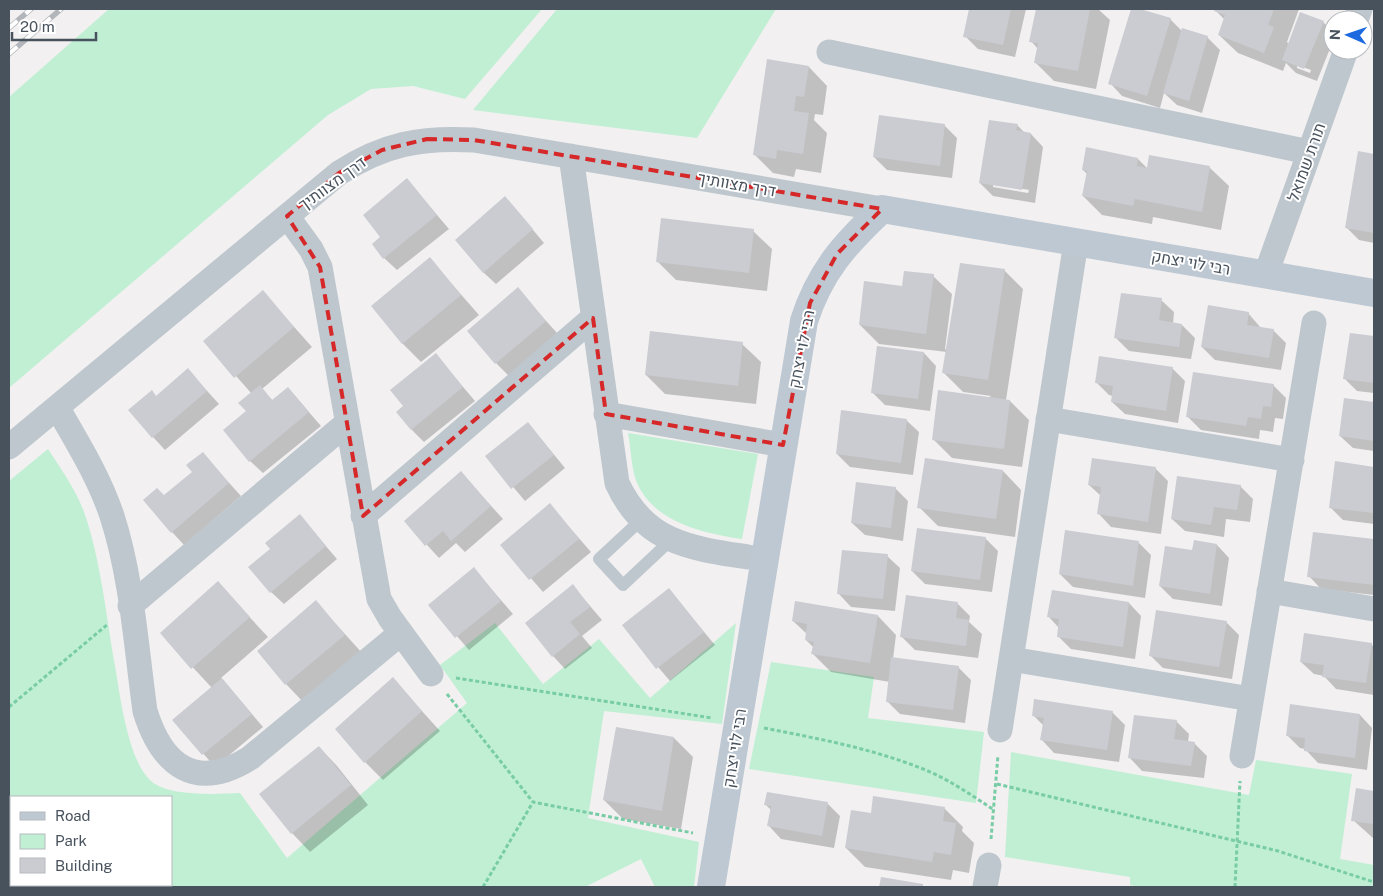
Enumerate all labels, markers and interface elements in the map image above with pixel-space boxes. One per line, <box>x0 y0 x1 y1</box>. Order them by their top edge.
scale bar <box>12 10 96 42</box>
north arrow <box>1323 10 1373 60</box>
text: 20 m <box>20 18 55 35</box>
text: N <box>1327 29 1343 40</box>
street label: תורת שמואל <box>1283 120 1330 204</box>
street label: דרך מצוותיך <box>295 152 370 214</box>
street label: דרך מצוותיך <box>696 168 778 201</box>
street label: רבי לוי יצחק <box>1150 246 1232 279</box>
street label: רבי לוי יצחק <box>785 308 818 390</box>
street label: רבי לוי יצחק <box>719 707 750 789</box>
legend <box>10 796 172 886</box>
text: Road <box>55 807 91 824</box>
text: Park <box>55 832 87 849</box>
text: Building <box>55 857 113 874</box>

